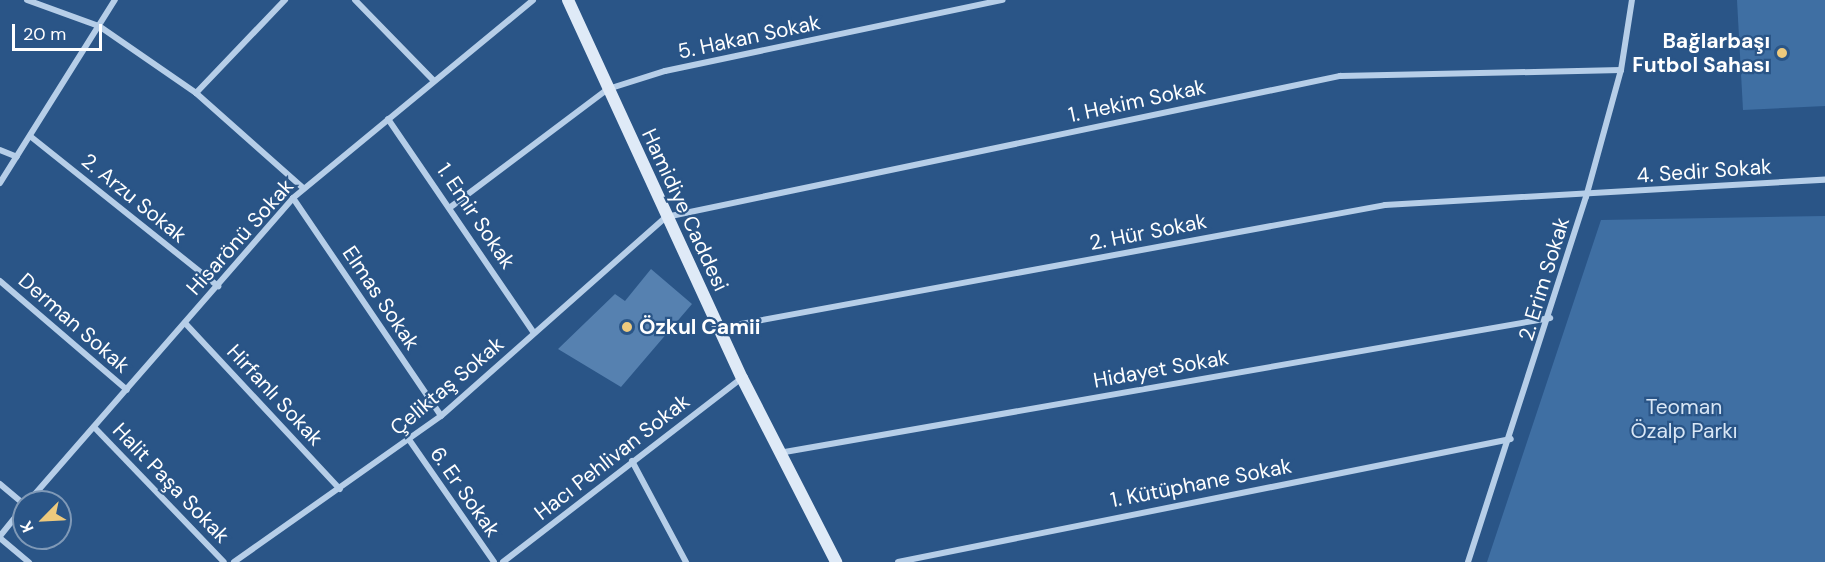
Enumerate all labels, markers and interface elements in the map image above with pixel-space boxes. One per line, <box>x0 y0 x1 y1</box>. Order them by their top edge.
street label: 5. Hakan Sokak <box>675 10 823 64</box>
scale bar <box>15 12 105 50</box>
text: 20 m <box>23 22 66 46</box>
place label: Bağlarbaşı Futbol Sahası <box>1632 28 1770 78</box>
marker: Bağlarbaşı Futbol Sahası <box>1775 46 1789 60</box>
street label: 1. Hekim Sokak <box>1066 74 1208 128</box>
street label: Hamidiye Caddesi <box>636 125 734 295</box>
street label: 2. Arzu Sokak <box>76 148 192 248</box>
street label: 4. Sedir Sokak <box>1636 154 1772 188</box>
street label: 1. Emir Sokak <box>431 158 521 274</box>
street label: Hisarönü Sokak <box>181 174 299 300</box>
street label: 2. Hür Sokak <box>1087 208 1209 256</box>
street label: 2. Erim Sokak <box>1513 214 1575 344</box>
street label: Elmas Sokak <box>337 241 425 355</box>
street label: Derman Sokak <box>13 268 135 378</box>
place label: Özkul Camii <box>639 314 760 340</box>
marker: Özkul Camii <box>620 320 634 334</box>
street label: Çeliktaş Sokak <box>385 331 509 441</box>
street label: Hirfanlı Sokak <box>222 339 328 451</box>
street label: Hidayet Sokak <box>1091 345 1231 393</box>
street label: Hacı Pehlivan Sokak <box>529 389 695 525</box>
park label: Teoman Özalp Parkı <box>1631 394 1737 444</box>
street label: Halit Paşa Sokak <box>107 418 235 548</box>
street label: 6. Er Sokak <box>425 442 505 542</box>
street label: 1. Kütüphane Sokak <box>1108 453 1294 513</box>
north arrow <box>12 490 72 550</box>
text: K <box>15 518 39 536</box>

